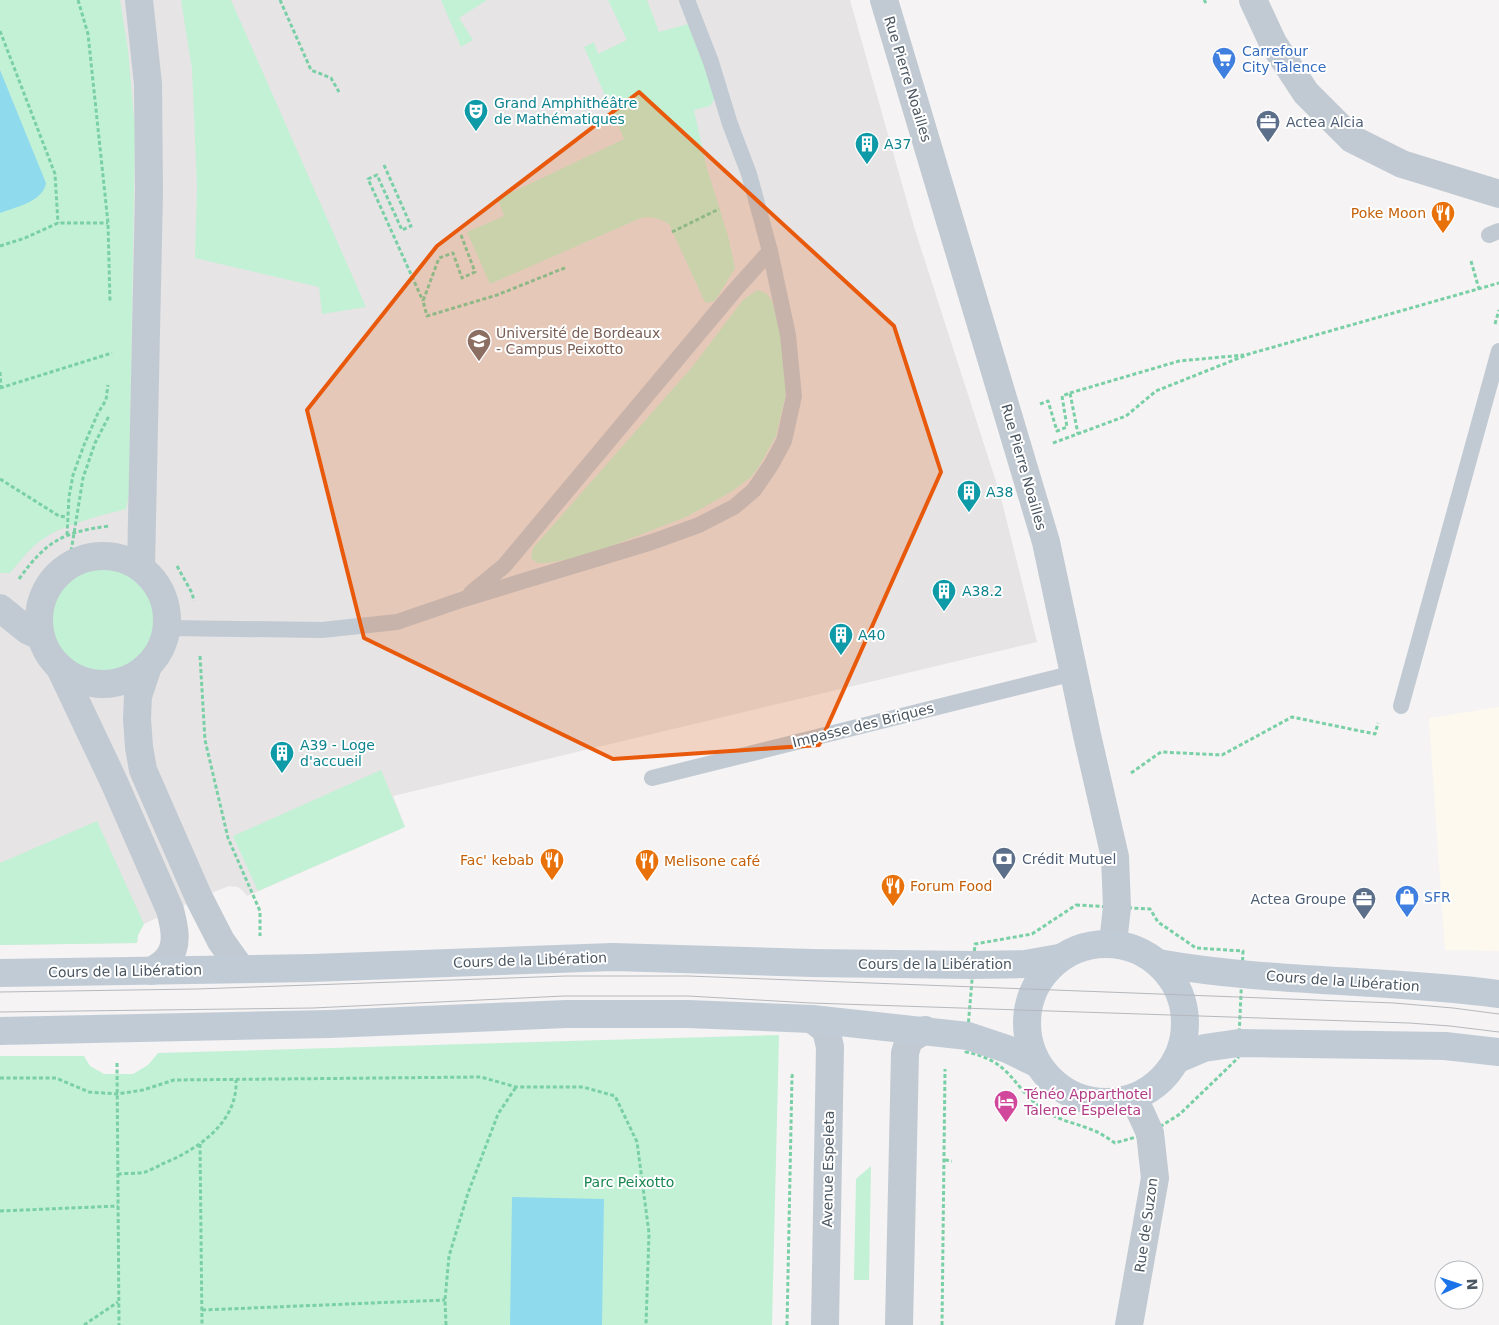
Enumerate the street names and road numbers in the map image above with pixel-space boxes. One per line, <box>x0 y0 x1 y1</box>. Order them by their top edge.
street label: Rue Pierre Noailles <box>881 14 935 144</box>
street label: Rue Pierre Noailles <box>998 402 1050 532</box>
street label: Impasse des Briques <box>791 700 935 750</box>
street label: Cours de la Libération <box>453 949 607 971</box>
street label: Cours de la Libération <box>858 956 1012 972</box>
street label: Cours de la Libération <box>48 962 202 980</box>
street label: Cours de la Libération <box>1266 968 1420 994</box>
street label: Avenue Espeleta <box>819 1111 837 1227</box>
street label: Rue de Suzon <box>1131 1177 1161 1273</box>

